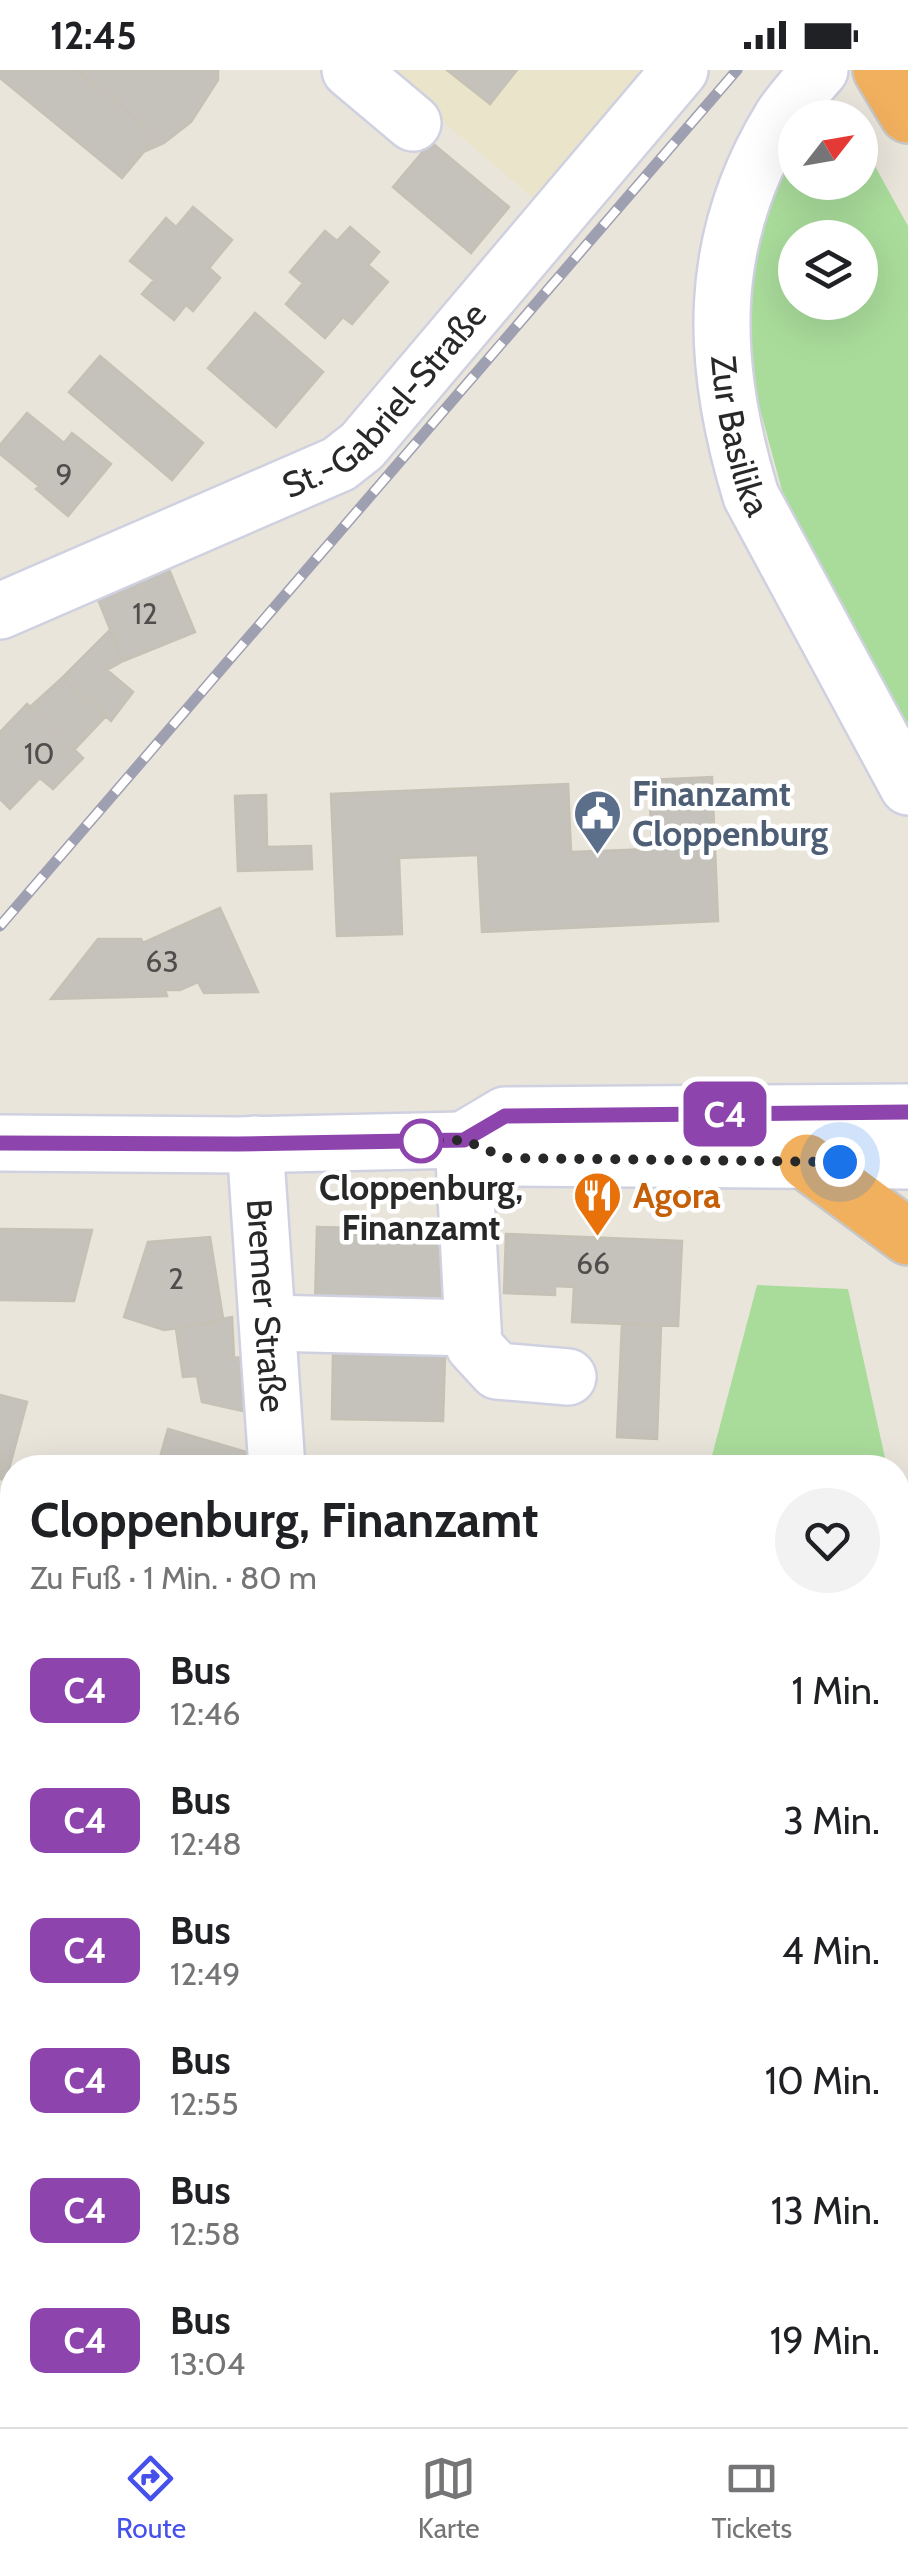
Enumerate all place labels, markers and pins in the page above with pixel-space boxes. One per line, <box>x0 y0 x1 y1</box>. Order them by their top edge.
place label: Finanzamt Cloppenburg <box>632 772 828 855</box>
public building icon: Finanzamt Cloppenburg <box>571 788 623 856</box>
marker: Cloppenburg, Finanzamt <box>400 1120 442 1162</box>
place label: Cloppenburg, Finanzamt <box>319 1166 523 1249</box>
restaurant icon: Agora <box>572 1170 624 1238</box>
place label: Agora <box>633 1174 721 1217</box>

